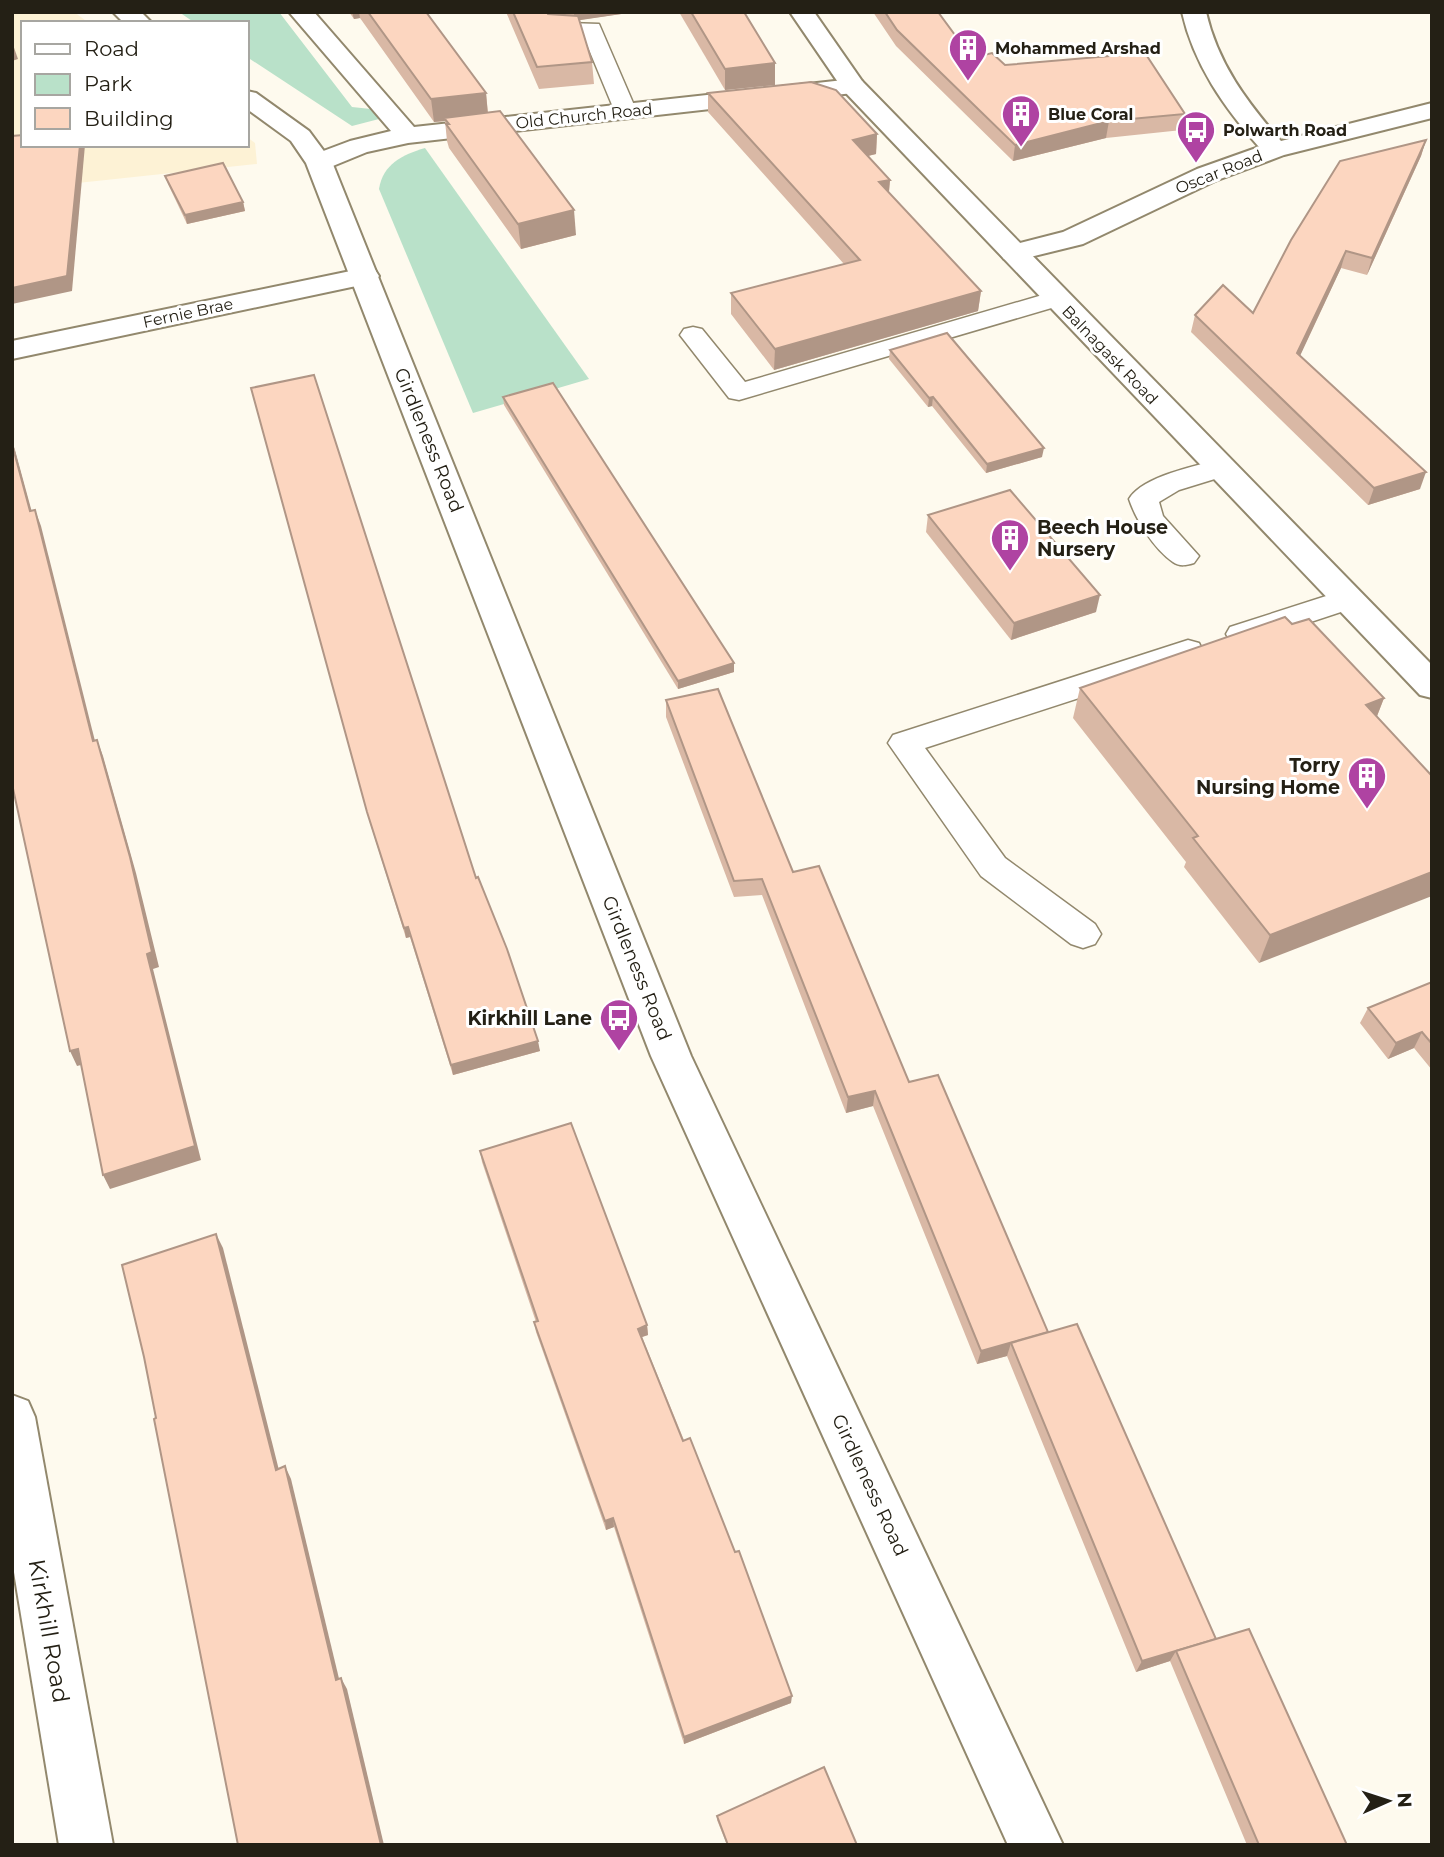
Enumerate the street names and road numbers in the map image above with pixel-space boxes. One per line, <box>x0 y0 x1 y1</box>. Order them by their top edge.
street label: Old Church Road <box>515 99 653 133</box>
street label: Oscar Road <box>1173 146 1265 198</box>
street label: Fernie Brae <box>141 294 235 332</box>
street label: Balnagask Road <box>1058 302 1162 408</box>
street label: Girdleness Road <box>389 364 469 516</box>
street label: Girdleness Road <box>597 892 677 1044</box>
street label: Girdleness Road <box>827 1410 913 1560</box>
street label: Kirkhill Road <box>23 1557 75 1705</box>

